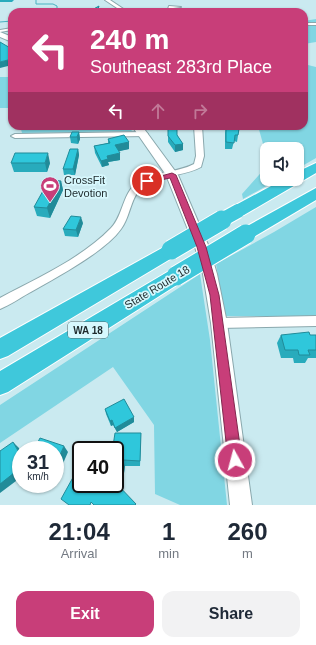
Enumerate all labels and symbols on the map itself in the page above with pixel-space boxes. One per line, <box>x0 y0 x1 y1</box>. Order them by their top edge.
pin <box>130 164 164 198</box>
place label: CrossFit Devotion <box>64 174 107 199</box>
sports icon: CrossFit Devotion <box>39 175 61 203</box>
street label: State Route 18 <box>122 263 192 311</box>
road number: WA 18 <box>68 322 108 338</box>
position arrow <box>214 439 256 481</box>
speed limit sign: 40 <box>72 441 124 493</box>

